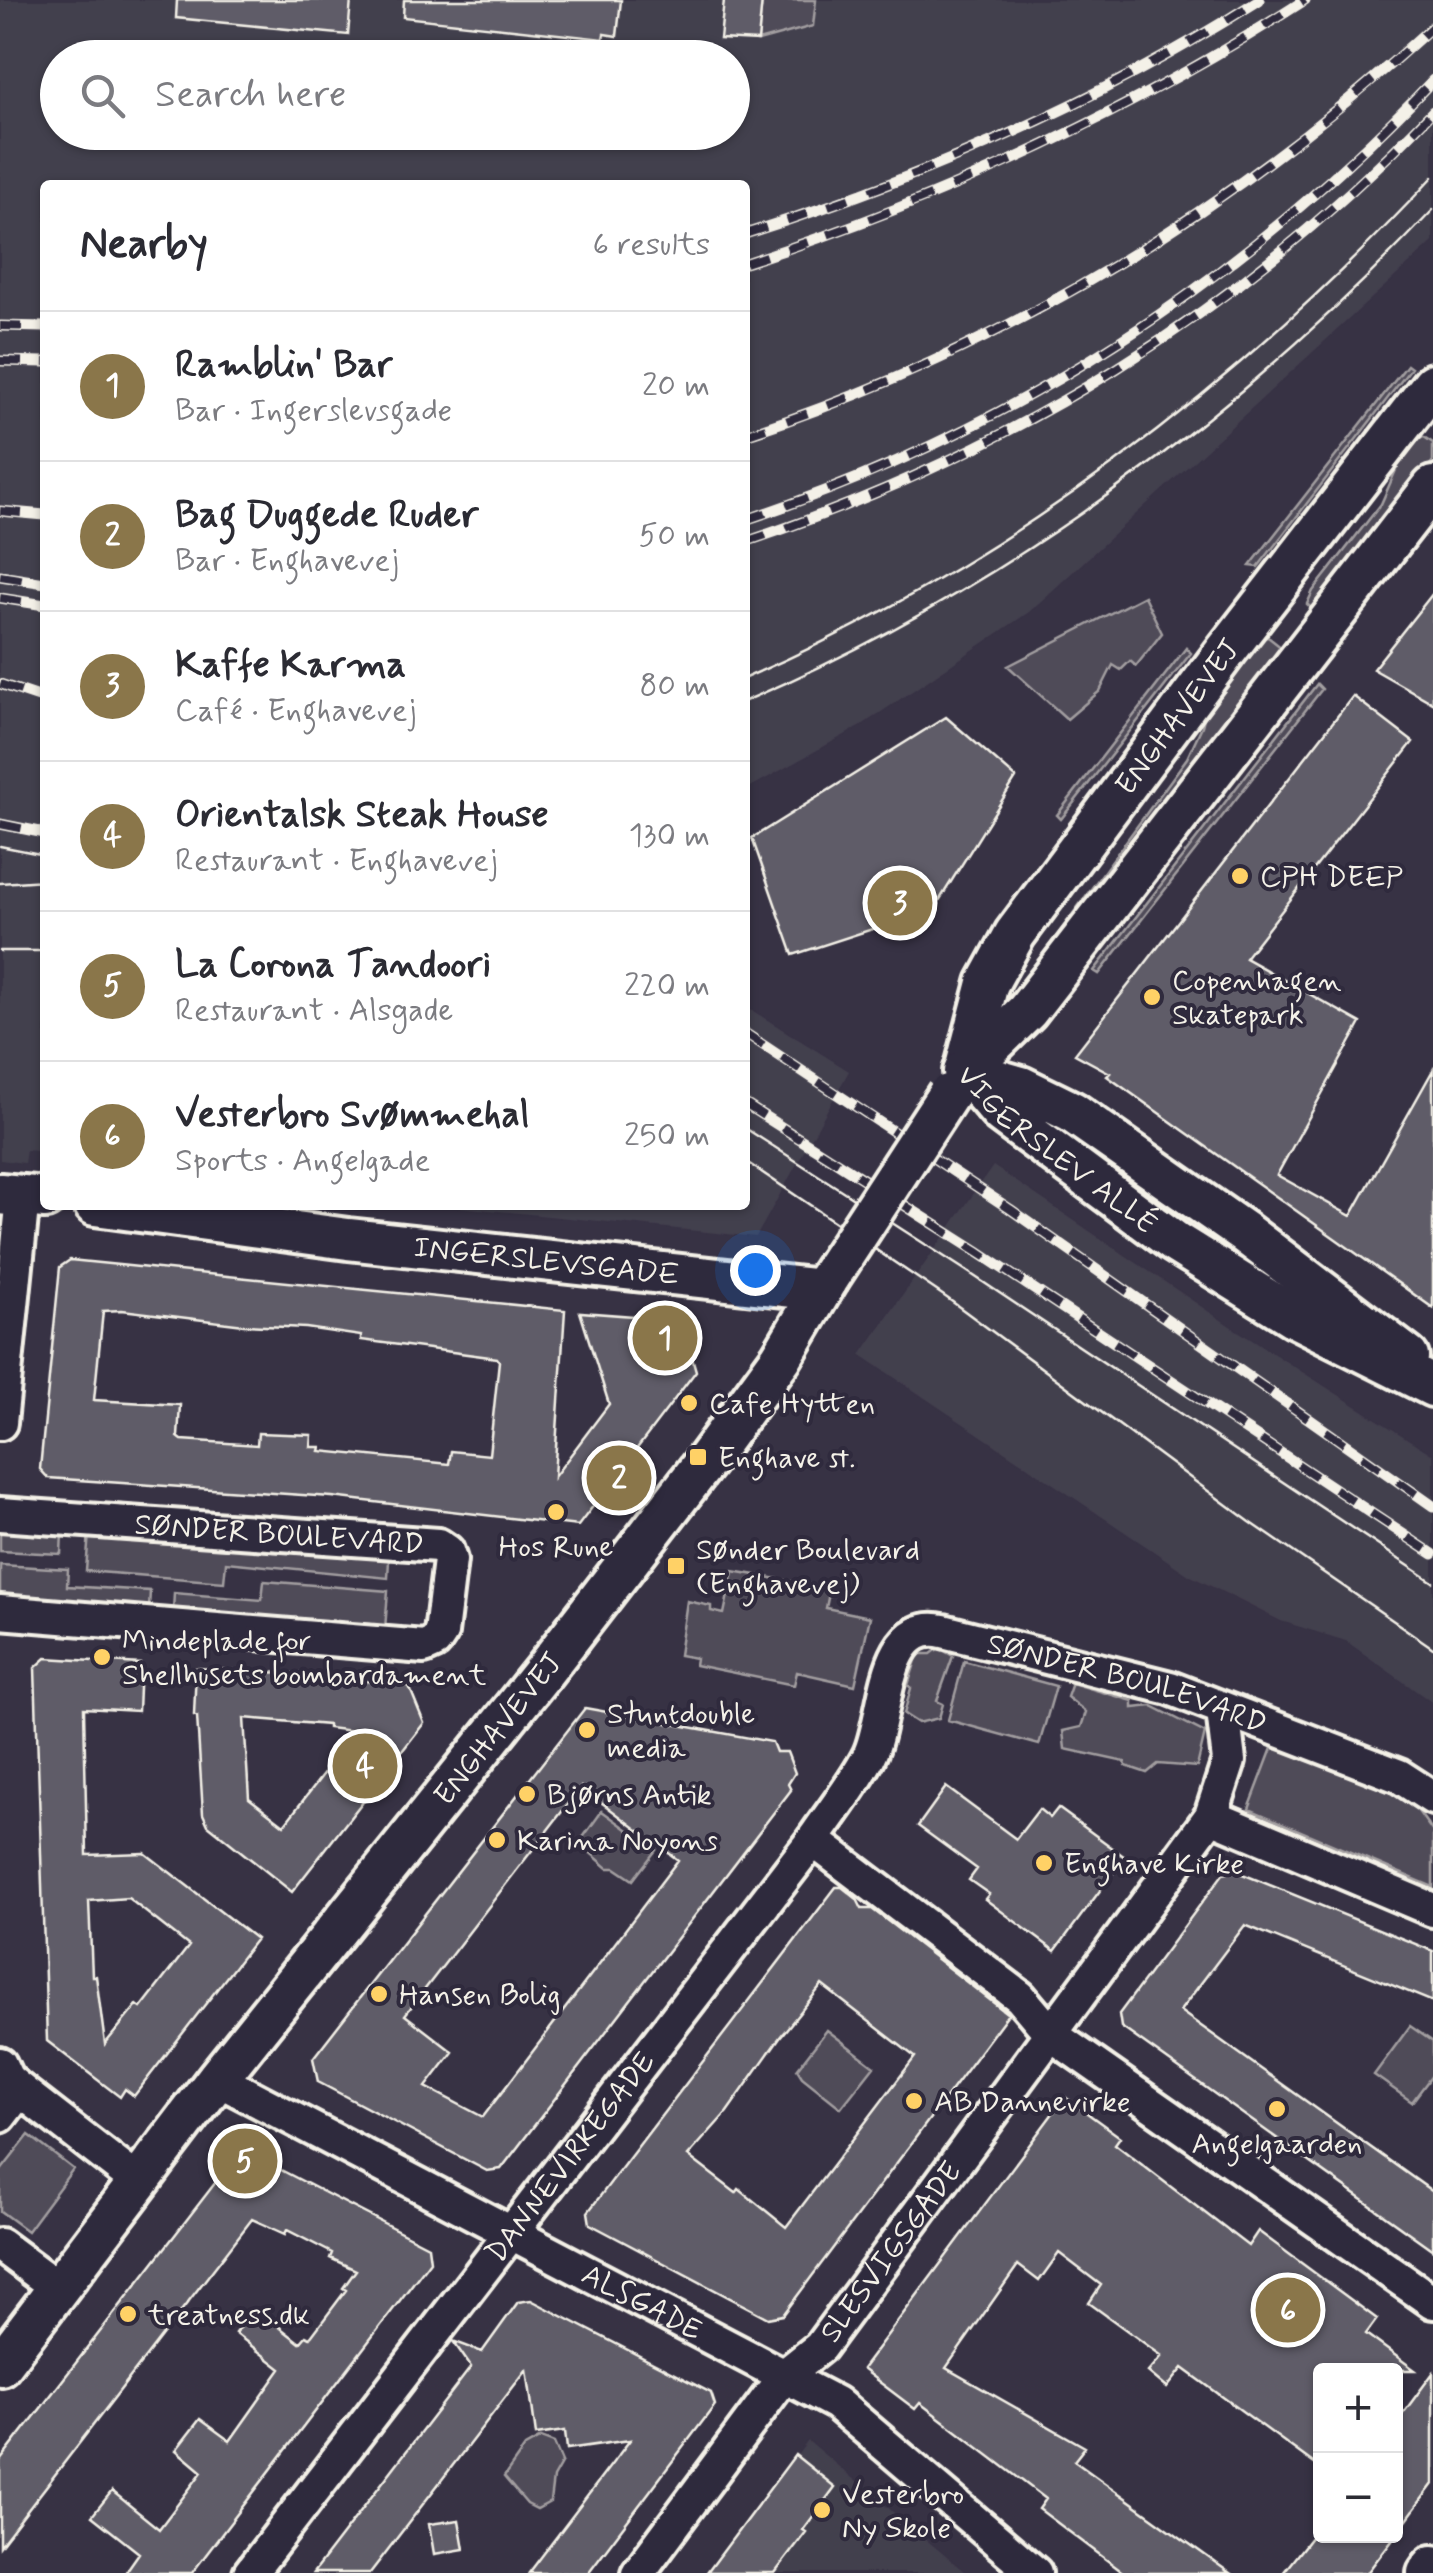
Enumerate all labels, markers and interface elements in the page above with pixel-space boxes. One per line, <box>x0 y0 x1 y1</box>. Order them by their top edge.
search box <box>40 40 750 150</box>
icon: search <box>75 68 130 123</box>
text: Search here <box>155 71 346 120</box>
text: Nearby <box>80 218 208 273</box>
text: 6 results <box>592 224 710 266</box>
text: Ramblin' Bar <box>175 341 393 390</box>
text: 1 <box>105 365 120 407</box>
text: 20 m <box>642 365 710 407</box>
text: Bar · Ingerslevsgade <box>175 390 452 432</box>
text: Bag Duggede Ruder <box>175 491 479 540</box>
text: 2 <box>105 515 120 557</box>
text: 50 m <box>638 515 710 557</box>
text: Bar · Enghavevej <box>175 540 399 582</box>
street label: ENGHAVEVEJ <box>1107 631 1249 804</box>
text: Kaffe Karma <box>175 641 406 690</box>
text: 3 <box>105 665 120 707</box>
text: 80 m <box>640 665 710 707</box>
text: Café · Enghavevej <box>175 690 417 732</box>
text: Orientalsk Steak House <box>175 791 549 840</box>
text: 4 <box>103 815 122 857</box>
text: 130 m <box>629 815 710 857</box>
text: Restaurant · Enghavevej <box>175 840 498 882</box>
place label: CPH DEEP <box>1260 858 1403 897</box>
marker: CPH DEEP <box>1229 865 1251 887</box>
pin: 3 <box>868 866 932 940</box>
text: La Corona Tandoori <box>175 941 491 990</box>
place label: Copenhagen Skatepark <box>1172 962 1342 1035</box>
text: 5 <box>103 965 122 1007</box>
text: 220 m <box>624 965 710 1007</box>
marker: Copenhagen Skatepark <box>1141 986 1163 1008</box>
text: Restaurant · Alsgade <box>175 990 453 1032</box>
street label: VIGERSLEV ALLÉ <box>948 1057 1165 1244</box>
text: Vesterbro Svømmehal <box>175 1091 529 1140</box>
text: 6 <box>104 1115 121 1157</box>
text: 250 m <box>624 1115 710 1157</box>
text: Sports · Angelgade <box>175 1140 430 1182</box>
street label: INGERSLEVSGADE <box>412 1228 681 1296</box>
your location <box>730 1245 781 1296</box>
pin: 1 <box>632 1300 698 1376</box>
place label: Cafe Hytten <box>709 1385 875 1424</box>
marker: Cafe Hytten <box>678 1392 700 1414</box>
place label: Enghave st. <box>718 1439 855 1481</box>
pin: 2 <box>586 1440 652 1516</box>
marker: Enghave st. <box>687 1446 709 1468</box>
marker: Hos Rune <box>545 1501 567 1523</box>
street label: SØNDER BOULEVARD <box>133 1506 425 1565</box>
place label: Hos Rune <box>499 1528 613 1567</box>
place label: Sønder Boulevard (Enghavevej) <box>696 1531 920 1607</box>
marker: Sønder Boulevard (Enghavevej) <box>665 1555 687 1577</box>
place label: Mindeplade for Shellhusets bombardament <box>122 1622 487 1695</box>
street label: SØNDER BOULEVARD <box>983 1625 1272 1744</box>
street label: ENGHAVEVEJ <box>426 1645 572 1814</box>
marker: Mindeplade for Shellhusets bombardament <box>91 1646 113 1668</box>
place label: Stuntdouble media <box>607 1695 755 1768</box>
marker: Stuntdouble media <box>576 1719 598 1741</box>
pin: 4 <box>332 1728 398 1804</box>
place label: Bjørns Antik <box>547 1776 712 1815</box>
marker: Bjørns Antik <box>516 1783 538 1805</box>
place label: Karina Noyons <box>517 1822 718 1861</box>
marker: Karina Noyons <box>486 1829 508 1851</box>
place label: Enghave Kirke <box>1064 1845 1244 1887</box>
marker: Enghave Kirke <box>1033 1852 1055 1874</box>
place label: Hansen Bolig <box>399 1976 561 2015</box>
marker: Hansen Bolig <box>368 1983 390 2005</box>
street label: DANNEVIRKEGADE <box>477 2044 665 2271</box>
place label: AB Dannevirke <box>934 2083 1131 2122</box>
marker: AB Dannevirke <box>903 2090 925 2112</box>
marker: Angelgaarden <box>1266 2098 1288 2120</box>
pin: 5 <box>212 2124 278 2198</box>
place label: Angelgaarden <box>1192 2125 1362 2167</box>
street label: SLESVIGSGADE <box>812 2154 971 2351</box>
street label: ALSGADE <box>575 2255 708 2350</box>
pin: 6 <box>1256 2272 1320 2348</box>
place label: treatness.dk <box>147 2296 310 2335</box>
marker: treatness.dk <box>117 2303 139 2325</box>
map controls <box>1313 2363 1403 2543</box>
button: + <box>1313 2363 1403 2453</box>
button: − <box>1313 2453 1403 2543</box>
place label: Vesterbro Ny Skole <box>842 2475 964 2548</box>
marker: Vesterbro Ny Skole <box>811 2499 833 2521</box>

